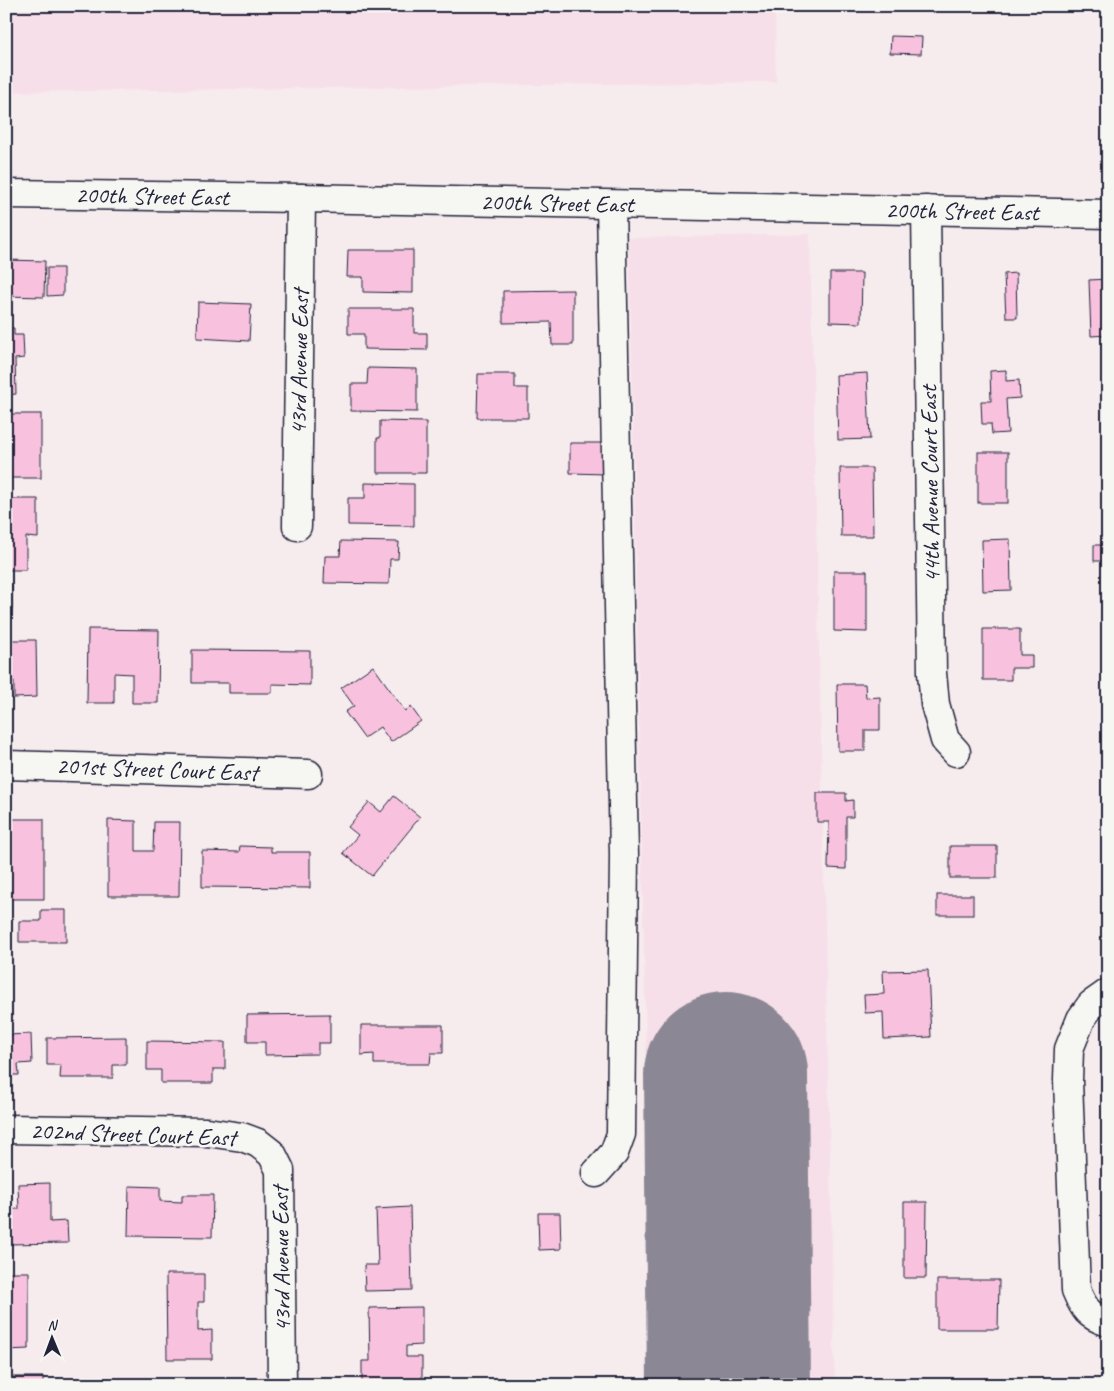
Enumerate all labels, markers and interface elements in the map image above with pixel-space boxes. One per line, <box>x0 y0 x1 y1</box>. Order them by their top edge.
street label: 200th Street East <box>75 180 231 212</box>
street label: 200th Street East <box>480 187 636 219</box>
street label: 200th Street East <box>885 195 1041 227</box>
street label: 43rd Avenue East <box>283 286 315 435</box>
street label: 44th Avenue Court East <box>913 383 947 583</box>
street label: 201st Street Court East <box>56 750 261 788</box>
street label: 202nd Street Court East <box>30 1115 239 1153</box>
street label: 43rd Avenue East <box>265 1183 297 1332</box>
north arrow <box>28 1314 78 1364</box>
text: N <box>47 1317 59 1334</box>

